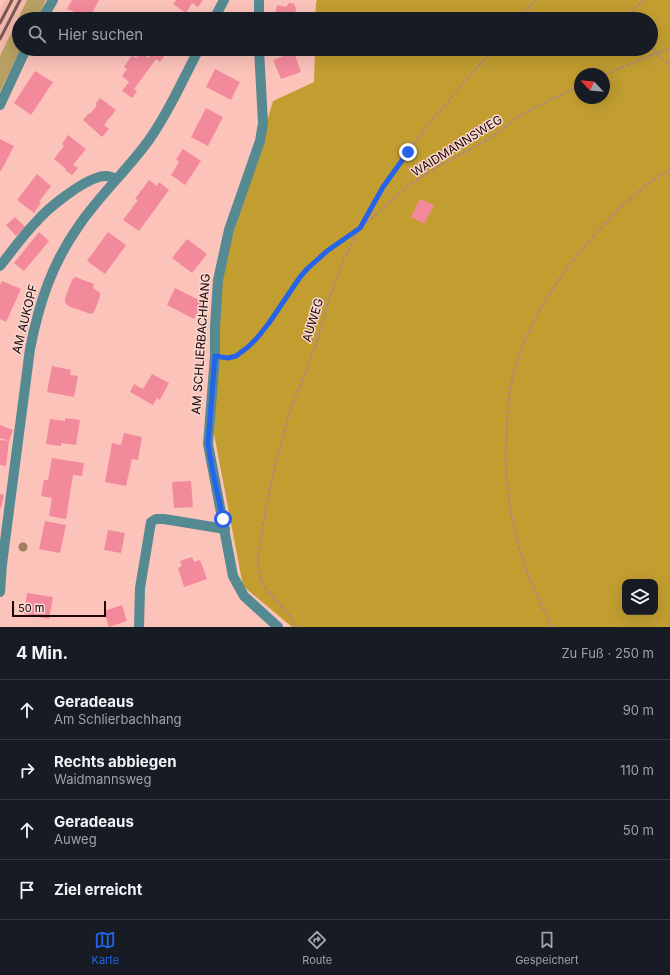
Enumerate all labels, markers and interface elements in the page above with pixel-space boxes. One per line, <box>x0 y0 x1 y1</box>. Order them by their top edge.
search box <box>12 12 658 56</box>
icon: search <box>26 23 48 45</box>
text: Hier suchen <box>58 25 143 44</box>
north arrow <box>574 68 610 104</box>
street label: WAIDMANNSWEG <box>409 112 505 180</box>
route end <box>399 143 417 161</box>
street label: AM SCHLIERBACHHANG <box>188 273 213 415</box>
street label: AM AUKOPF <box>9 283 40 355</box>
street label: AUWEG <box>299 296 326 344</box>
route start <box>214 510 232 528</box>
map controls <box>622 579 658 615</box>
button: layers <box>622 579 658 615</box>
scale bar <box>12 599 106 618</box>
text: 50 m <box>18 601 44 615</box>
text: 4 Min. <box>16 643 68 663</box>
text: Zu Fuß · 250 m <box>561 645 654 661</box>
text: Geradeaus <box>54 692 134 711</box>
icon: ahead <box>16 699 38 721</box>
text: 90 m <box>623 702 654 718</box>
text: Am Schlierbachhang <box>54 711 182 727</box>
text: Rechts abbiegen <box>54 752 176 771</box>
icon: right <box>16 759 38 781</box>
text: 110 m <box>620 762 654 778</box>
text: Waidmannsweg <box>54 771 151 787</box>
text: Geradeaus <box>54 812 134 831</box>
icon: ahead <box>16 819 38 841</box>
text: 50 m <box>623 822 654 838</box>
text: Auweg <box>54 831 97 847</box>
icon: arrive <box>16 879 38 901</box>
text: Ziel erreicht <box>54 880 142 899</box>
tab: Karte <box>91 929 119 967</box>
tab: Route <box>302 929 332 967</box>
tab: Gespeichert <box>515 929 579 967</box>

